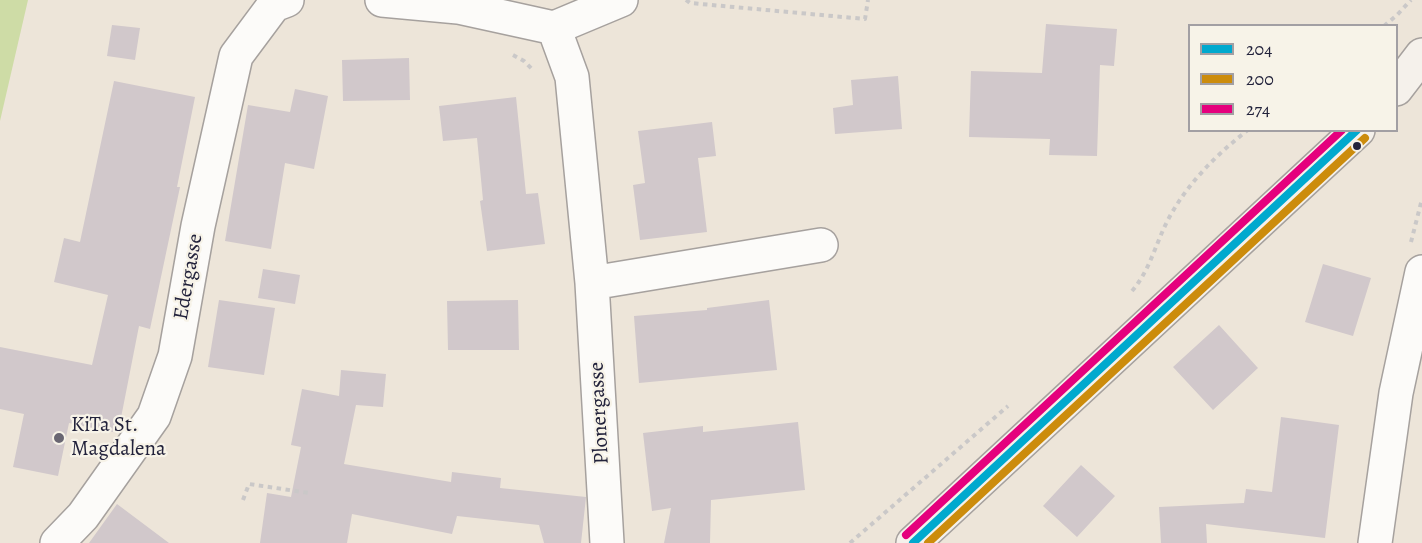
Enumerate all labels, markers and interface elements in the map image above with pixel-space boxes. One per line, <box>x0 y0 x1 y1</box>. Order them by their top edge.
legend <box>1188 24 1398 132</box>
text: 204 <box>1246 37 1272 61</box>
text: 200 <box>1246 67 1274 91</box>
text: 274 <box>1246 97 1270 121</box>
unlabelled marker <box>1351 140 1363 152</box>
street label: Edergasse <box>169 232 209 322</box>
street label: Plonergasse <box>585 361 615 465</box>
place label: KiTa St. Magdalena <box>71 413 166 463</box>
marker: KiTa St. Magdalena <box>52 431 66 445</box>

